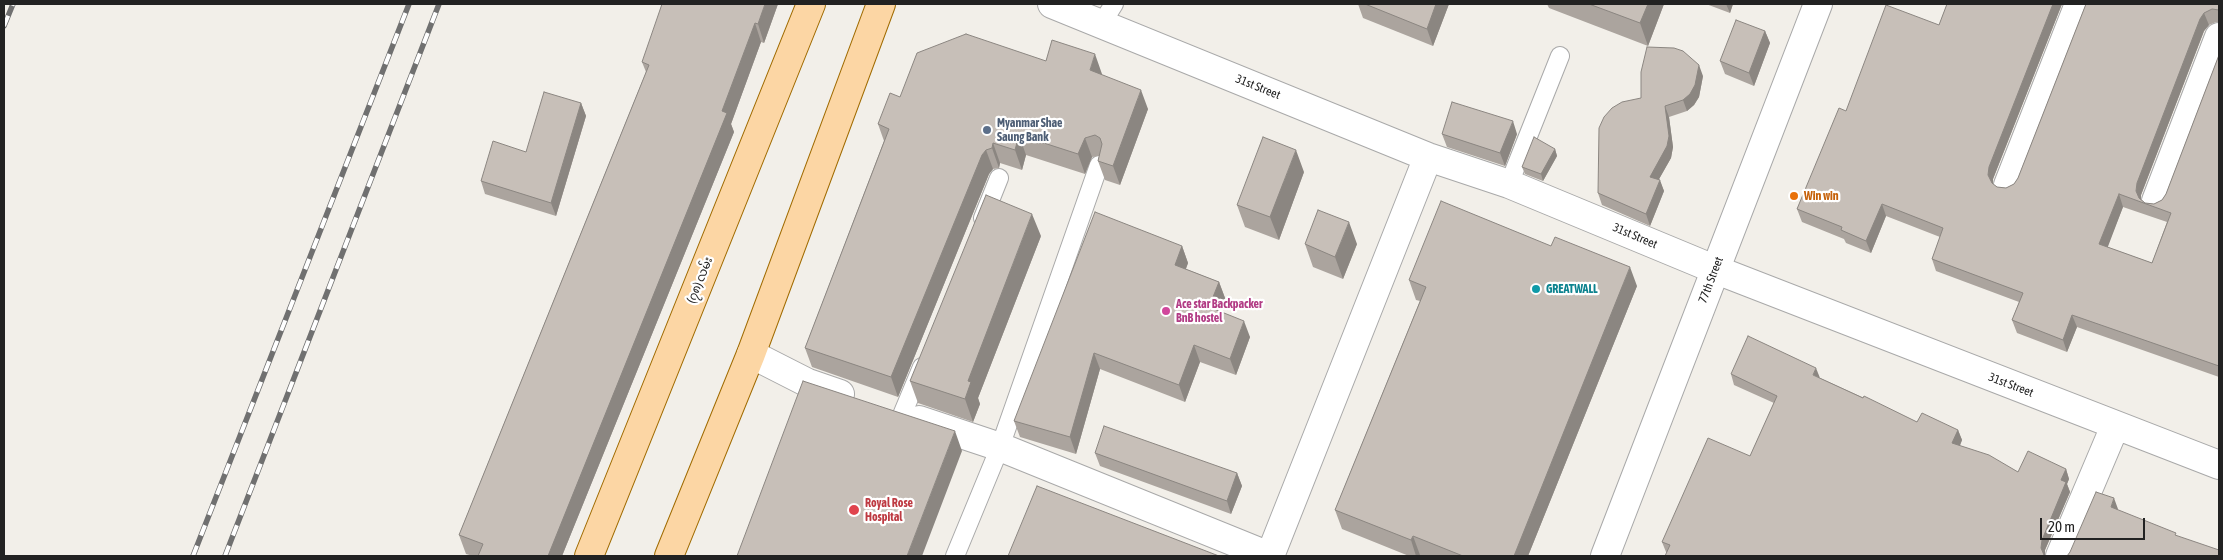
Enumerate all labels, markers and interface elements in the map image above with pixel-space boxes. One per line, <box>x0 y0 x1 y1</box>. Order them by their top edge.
street label: 31st Street <box>1234 72 1282 102</box>
place label: Myanmar Shae Saung Bank <box>997 116 1063 144</box>
marker: Myanmar Shae Saung Bank <box>981 124 993 136</box>
place label: Win win <box>1804 189 1839 203</box>
marker: Win win <box>1788 190 1800 202</box>
street label: 31st Street <box>1611 220 1659 252</box>
street label: (၇၈) လမ်း <box>684 255 716 305</box>
street label: 77th Street <box>1696 255 1726 305</box>
place label: GREATWALL <box>1546 282 1598 296</box>
marker: GREATWALL <box>1530 283 1542 295</box>
place label: Ace star Backpacker BnB hostel <box>1176 297 1263 325</box>
marker: Ace star Backpacker BnB hostel <box>1160 305 1172 317</box>
street label: 31st Street <box>1987 370 2035 400</box>
place label: Royal Rose Hospital <box>865 496 913 524</box>
marker: Royal Rose Hospital <box>847 503 861 517</box>
scale bar <box>2043 508 2148 540</box>
text: 20 m <box>2048 518 2075 535</box>

